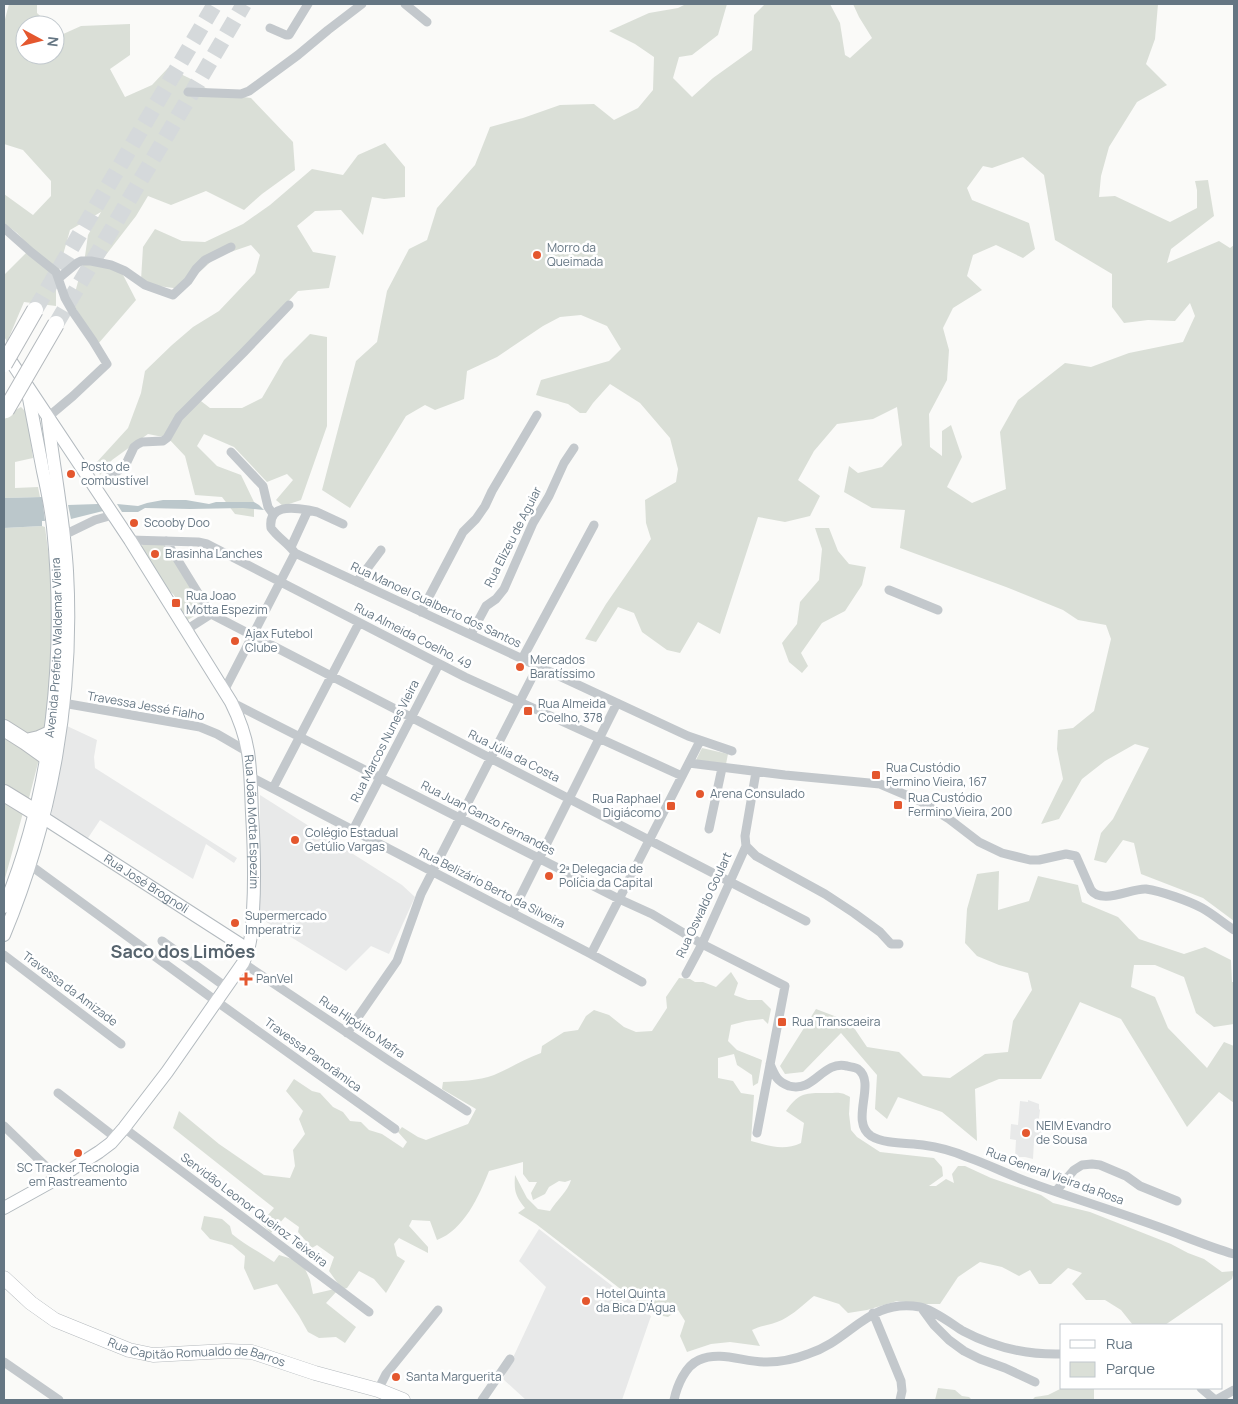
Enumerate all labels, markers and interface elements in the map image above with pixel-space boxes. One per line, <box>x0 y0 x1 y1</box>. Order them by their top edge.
north arrow <box>15 15 65 65</box>
text: N <box>43 35 63 48</box>
place label: Morro da Queimada <box>547 239 603 270</box>
marker: Morro da Queimada <box>531 249 543 261</box>
place label: Posto de combustível <box>81 458 149 489</box>
marker: Posto de combustível <box>65 468 77 480</box>
street label: Rua Elizeu de Aguiar <box>480 483 546 590</box>
place label: Scooby Doo <box>144 514 210 531</box>
marker: Scooby Doo <box>128 517 140 529</box>
place label: Brasinha Lanches <box>165 545 263 562</box>
marker: Brasinha Lanches <box>149 548 161 560</box>
street label: Avenida Prefeito Waldemar Vieira <box>41 557 66 739</box>
street label: Rua Manoel Gualberto dos Santos <box>348 557 524 652</box>
place label: Rua Joao Motta Espezim <box>186 587 268 618</box>
marker: Rua Joao Motta Espezim <box>170 597 182 609</box>
street label: Rua Almeida Coelho, 49 <box>352 599 475 673</box>
place label: Ajax Futebol Clube <box>245 625 313 656</box>
marker: Ajax Futebol Clube <box>229 635 241 647</box>
place label: Mercados Baratíssimo <box>530 651 595 682</box>
marker: Mercados Baratíssimo <box>514 661 526 673</box>
street label: Rua Marcos Nunes Vieira <box>346 677 423 805</box>
street label: Travessa Jessé Fialho <box>86 687 206 724</box>
place label: Rua Almeida Coelho, 378 <box>538 695 606 726</box>
marker: Rua Almeida Coelho, 378 <box>522 705 534 717</box>
street label: Rua Júlia da Costa <box>466 725 563 786</box>
street label: Rua João Motta Espezim <box>240 754 263 889</box>
place label: Rua Custódio Fermino Vieira, 167 <box>886 759 987 790</box>
marker: Rua Custódio Fermino Vieira, 167 <box>870 769 882 781</box>
street label: Rua Juan Ganzo Fernandes <box>418 776 558 859</box>
place label: Arena Consulado <box>710 785 805 802</box>
marker: Arena Consulado <box>694 788 706 800</box>
place label: Rua Custódio Fermino Vieira, 200 <box>908 789 1012 820</box>
place label: Rua Raphael Digiácomo <box>592 790 661 821</box>
marker: Rua Custódio Fermino Vieira, 200 <box>892 799 904 811</box>
marker: Rua Raphael Digiácomo <box>665 800 677 812</box>
place label: Colégio Estadual Getúlio Vargas <box>305 824 398 855</box>
marker: Colégio Estadual Getúlio Vargas <box>289 834 301 846</box>
street label: Rua Belizário Berto da Silveira <box>416 843 568 932</box>
street label: Rua Oswaldo Goulart <box>672 849 736 960</box>
street label: Rua José Brognoli <box>101 850 192 917</box>
place label: 2ª Delegacia de Polícia da Capital <box>559 860 653 891</box>
marker: 2ª Delegacia de Polícia da Capital <box>543 870 555 882</box>
place label: Supermercado Imperatriz <box>245 907 327 938</box>
marker: Supermercado Imperatriz <box>229 917 241 929</box>
district label: Saco dos Limões <box>111 939 256 963</box>
street label: Travessa da Amizade <box>19 947 121 1030</box>
place label: PanVel <box>256 970 293 987</box>
marker: PanVel <box>240 973 252 985</box>
street label: Rua Hipólito Mafra <box>316 991 409 1062</box>
street label: Travessa Panorâmica <box>261 1013 365 1096</box>
place label: Rua Transcaeira <box>792 1013 880 1030</box>
marker: Rua Transcaeira <box>776 1016 788 1028</box>
place label: NEIM Evandro de Sousa <box>1036 1117 1111 1148</box>
marker: NEIM Evandro de Sousa <box>1020 1127 1032 1139</box>
street label: Rua General Vieira da Rosa <box>984 1143 1127 1208</box>
marker: SC Tracker Tecnologia em Rastreamento <box>72 1147 84 1159</box>
street label: Servidão Leonor Queiroz Teixeira <box>177 1149 331 1271</box>
place label: SC Tracker Tecnologia em Rastreamento <box>17 1159 139 1190</box>
place label: Hotel Quinta da Bica D’Água <box>596 1285 676 1316</box>
marker: Hotel Quinta da Bica D’Água <box>580 1295 592 1307</box>
legend <box>1060 1324 1223 1389</box>
street label: Rua Capitão Romualdo de Barros <box>105 1333 288 1371</box>
text: Rua <box>1106 1333 1133 1354</box>
text: Parque <box>1106 1358 1155 1379</box>
place label: Santa Marguerita <box>406 1368 502 1385</box>
marker: Santa Marguerita <box>390 1371 402 1383</box>

